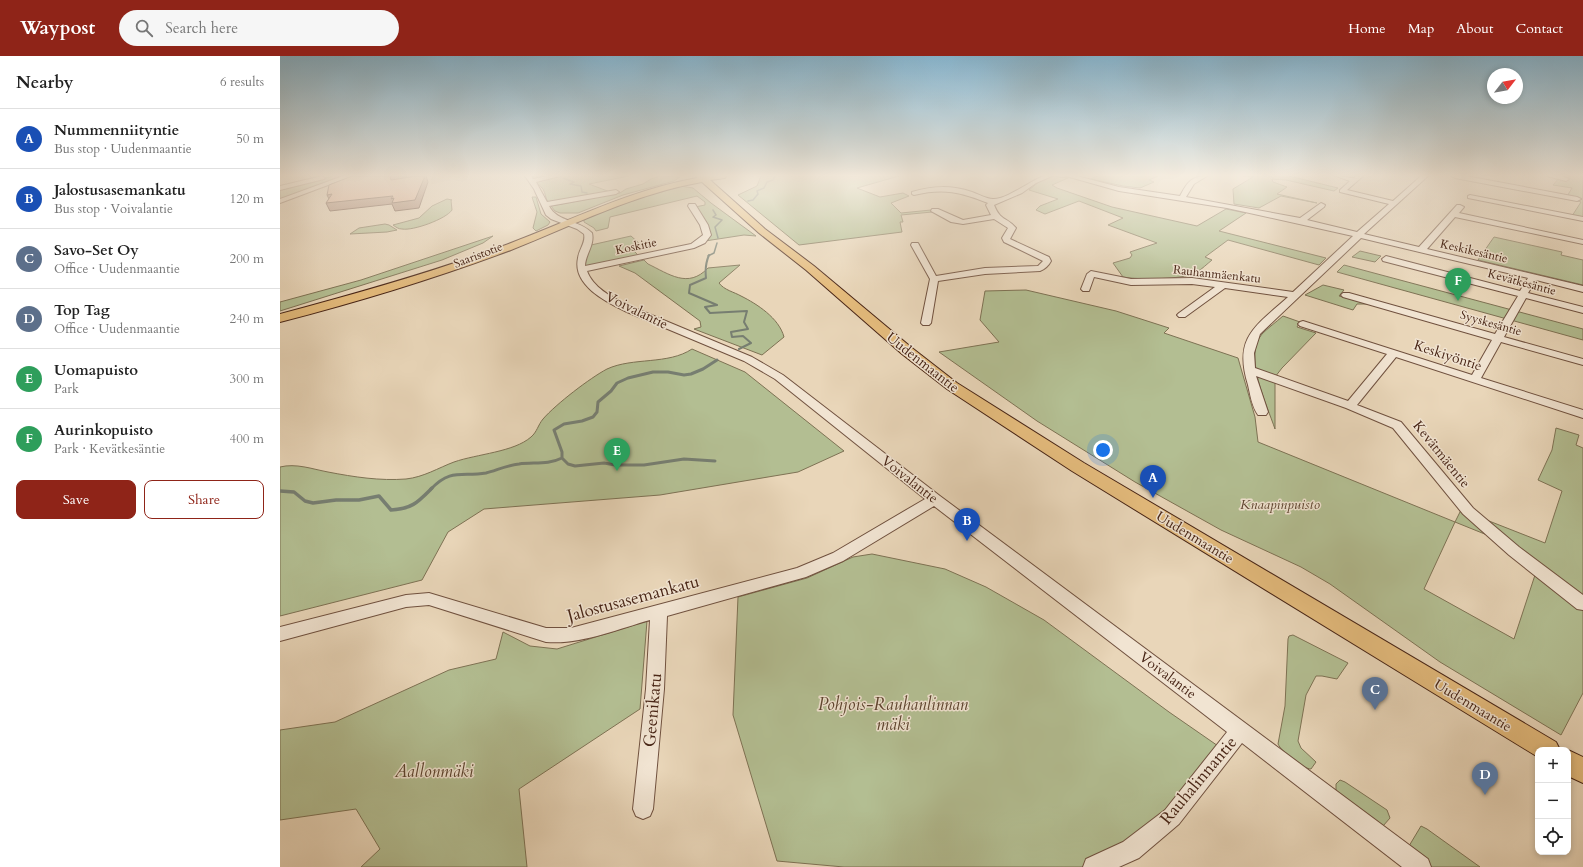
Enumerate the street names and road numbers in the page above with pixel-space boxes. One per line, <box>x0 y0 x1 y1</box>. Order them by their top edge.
street label: Koskitie <box>614 234 658 258</box>
street label: Keskikesäntie <box>1439 235 1509 267</box>
street label: Saaristotie <box>451 238 505 272</box>
street label: Rauhanmäenkatu <box>1172 261 1262 287</box>
street label: Kevätkesäntie <box>1486 265 1558 299</box>
street label: Voivalantie <box>602 287 671 334</box>
street label: Syyskesäntie <box>1458 307 1524 339</box>
street label: Uudenmaantie <box>882 328 963 397</box>
street label: Keskiyöntie <box>1411 336 1484 375</box>
street label: Kevätmäentie <box>1409 417 1475 492</box>
street label: Voivalantie <box>877 451 942 508</box>
street label: Uudenmaantie <box>1152 507 1237 568</box>
street label: Jalostusasemankatu <box>562 570 702 628</box>
street label: Voivalantie <box>1135 648 1200 703</box>
street label: Geenikatu <box>638 672 667 748</box>
street label: Uudenmaantie <box>1430 675 1515 736</box>
street label: Rauhalinnantie <box>1155 731 1242 829</box>

